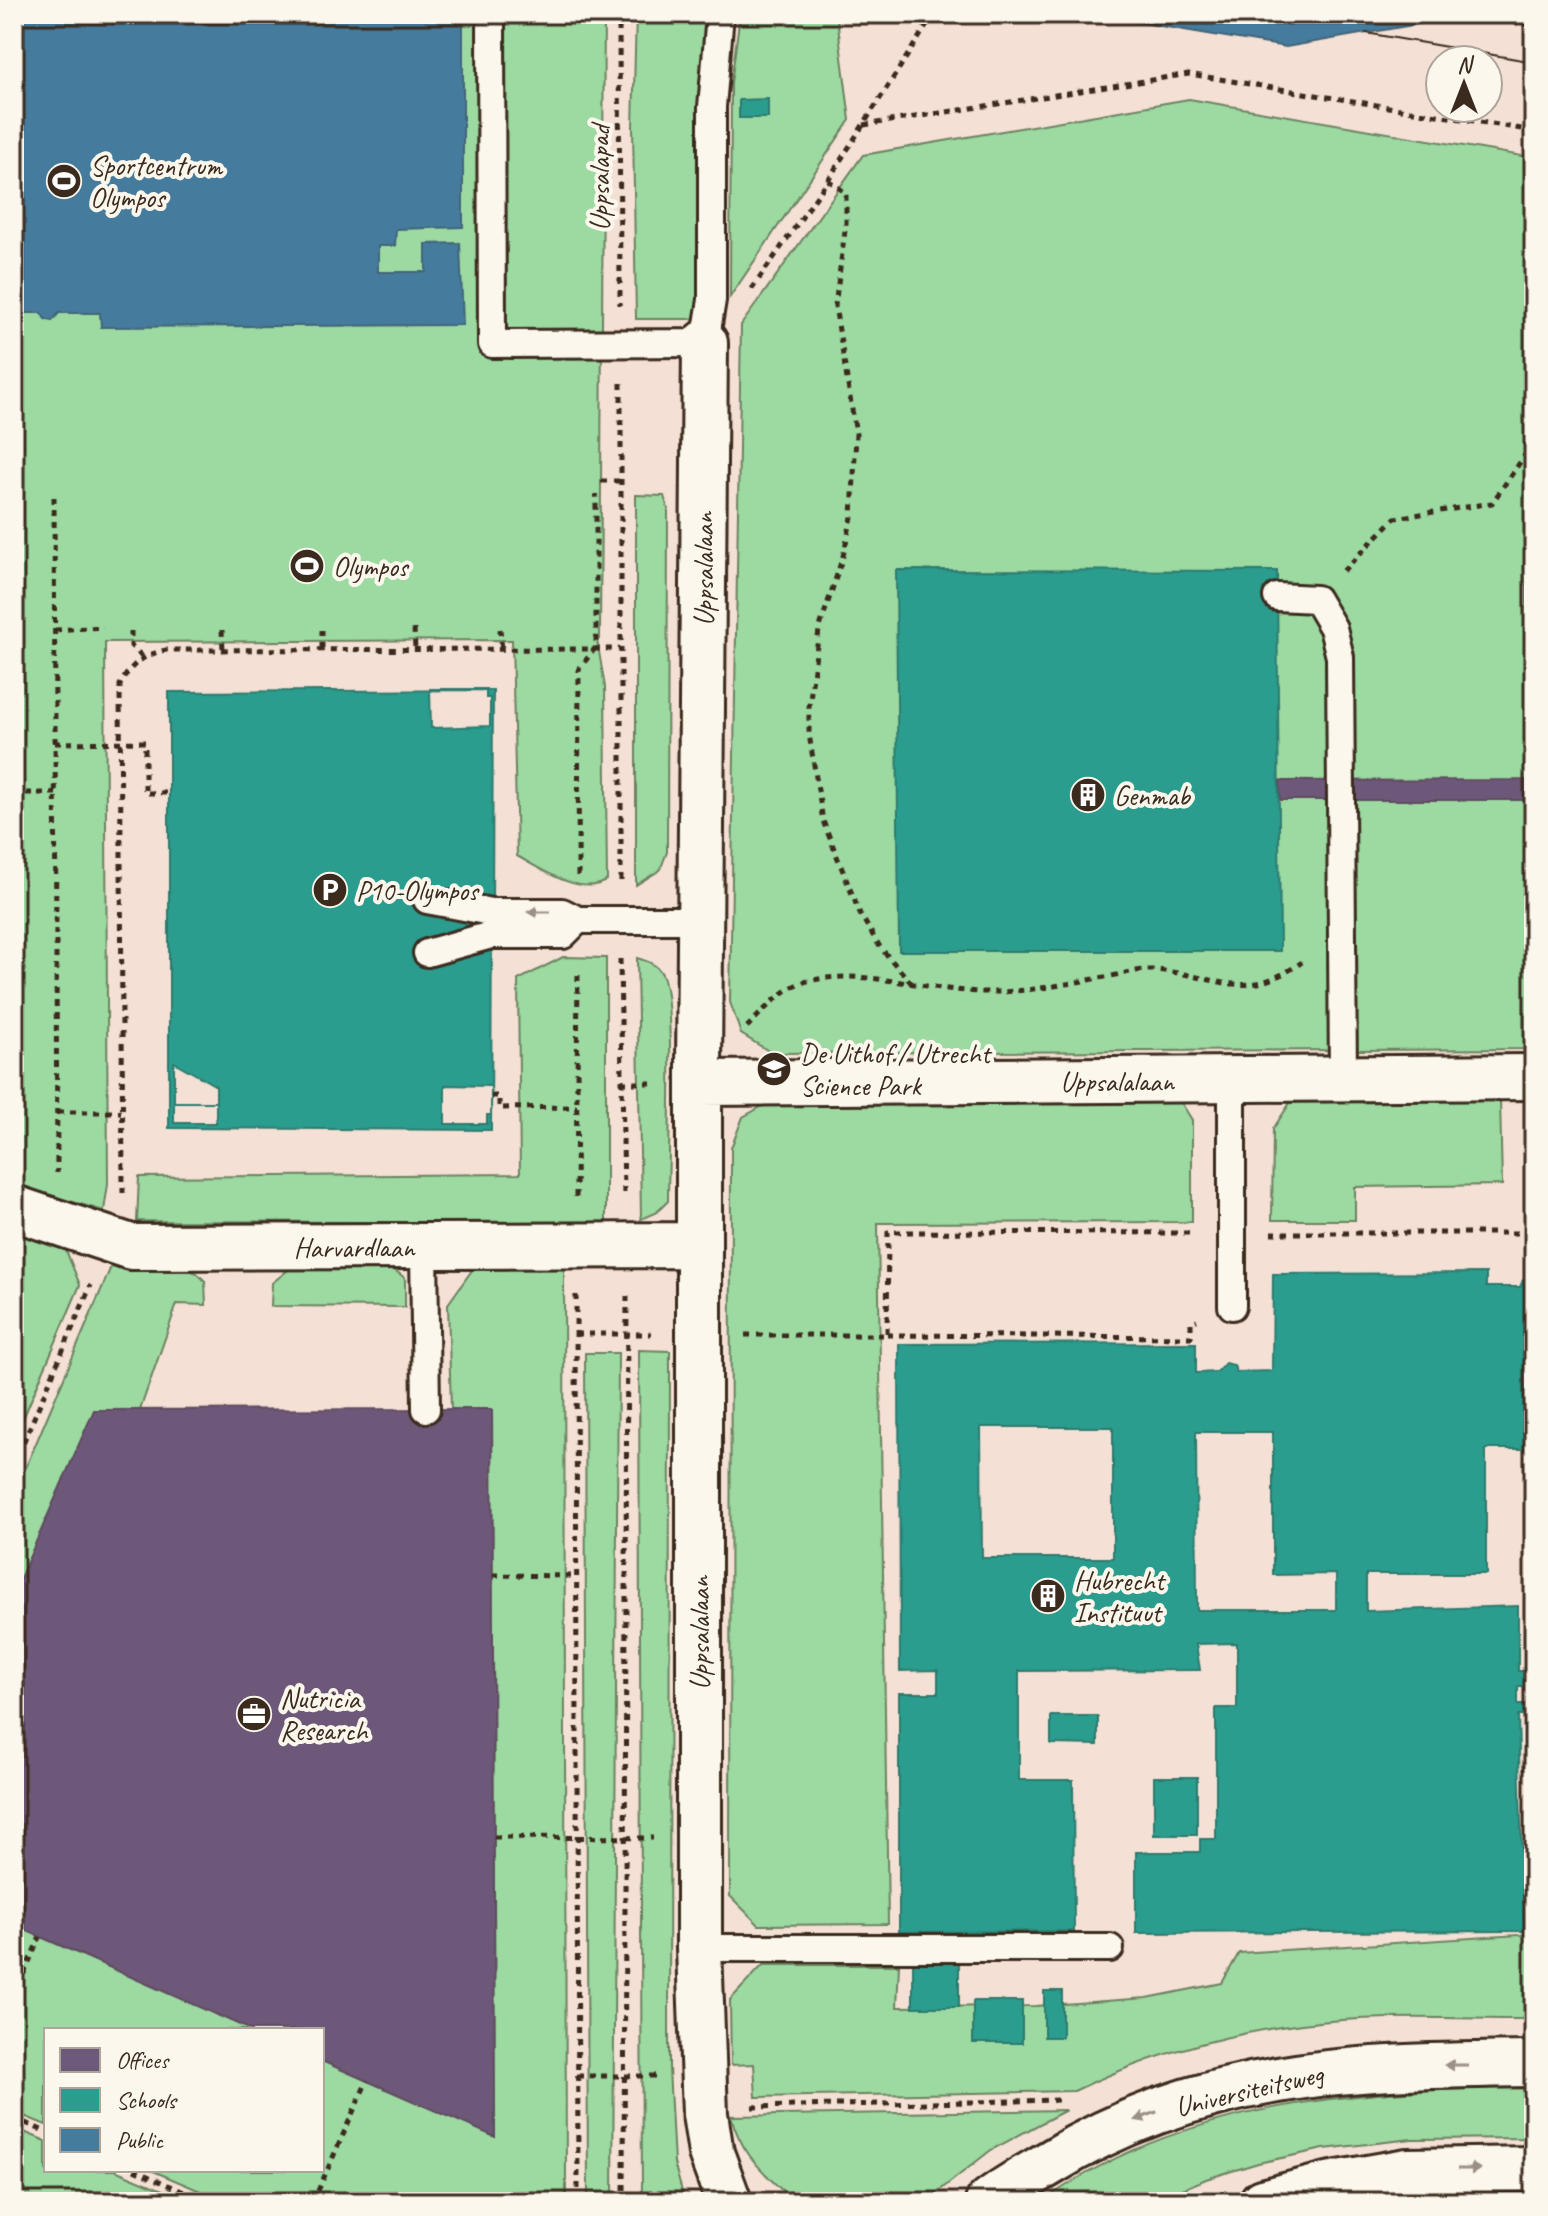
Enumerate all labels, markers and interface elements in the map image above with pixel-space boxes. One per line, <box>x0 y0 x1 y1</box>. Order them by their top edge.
north arrow <box>1424 44 1504 124</box>
text: N <box>1457 51 1474 79</box>
street label: Uppsalapad <box>582 121 617 231</box>
place label: Sportcentrum Olympos <box>90 148 224 215</box>
sports icon: Sportcentrum Olympos <box>45 162 83 200</box>
street label: Uppsalalaan <box>686 511 721 626</box>
sports icon: Olympos <box>288 547 326 585</box>
place label: Olympos <box>333 549 410 584</box>
building icon: Genmab <box>1069 776 1107 814</box>
place label: Genmab <box>1114 778 1192 813</box>
parking icon: P10-Olympos <box>311 871 349 909</box>
place label: P10-Olympos <box>356 873 480 908</box>
one-way arrow <box>526 906 551 918</box>
place label: De Uithof / Utrecht Science Park <box>800 1036 993 1103</box>
school or university icon: De Uithof / Utrecht Science Park <box>755 1050 793 1088</box>
street label: Uppsalalaan <box>1060 1064 1175 1099</box>
street label: Harvardlaan <box>294 1230 416 1265</box>
place label: Hubrecht Instituut <box>1074 1563 1167 1630</box>
street label: Uppsalalaan <box>682 1575 717 1690</box>
building icon: Hubrecht Instituut <box>1029 1577 1067 1615</box>
place label: Nutricia Research <box>280 1681 370 1748</box>
office icon: Nutricia Research <box>235 1695 273 1733</box>
legend <box>44 2028 324 2172</box>
text: Offices <box>116 2045 170 2075</box>
street label: Universiteitsweg <box>1172 2056 1328 2124</box>
one-way arrow <box>1443 2059 1468 2071</box>
text: Schools <box>116 2085 179 2115</box>
one-way arrow <box>1134 2109 1158 2122</box>
text: Public <box>116 2125 164 2155</box>
one-way arrow <box>1457 2163 1482 2176</box>

